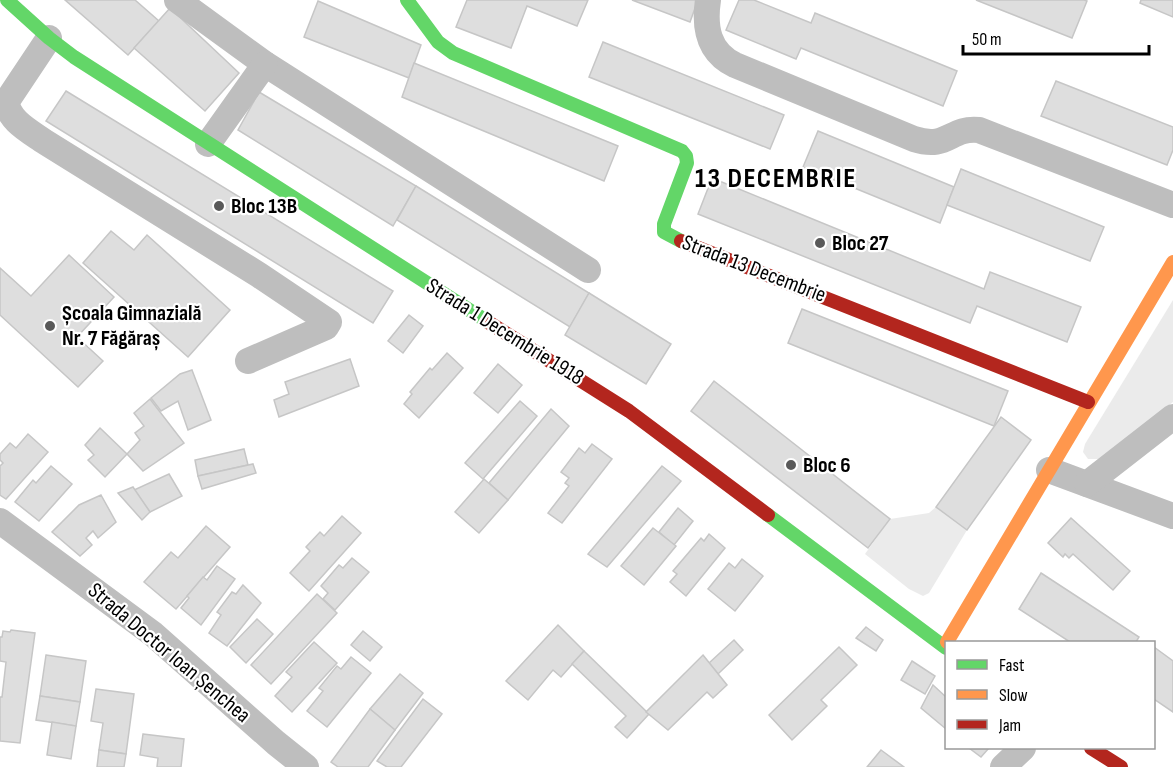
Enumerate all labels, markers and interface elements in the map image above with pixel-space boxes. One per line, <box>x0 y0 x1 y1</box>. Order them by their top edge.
scale bar <box>963 18 1149 56</box>
text: 50 m <box>972 29 1002 50</box>
district label: 13 DECEMBRIE <box>695 162 857 195</box>
place label: Bloc 13B <box>231 193 297 220</box>
marker: Bloc 13B <box>212 199 226 213</box>
street label: Strada 13 Decembrie <box>678 229 830 309</box>
place label: Bloc 27 <box>832 230 889 257</box>
marker: Bloc 27 <box>813 236 827 250</box>
street label: Strada 1 Decembrie 1918 <box>421 273 589 391</box>
place label: Școala Gimnazială Nr. 7 Făgăraș <box>62 300 201 352</box>
marker: Școala Gimnazială Nr. 7 Făgăraș <box>43 319 57 333</box>
place label: Bloc 6 <box>803 452 851 479</box>
marker: Bloc 6 <box>784 458 798 472</box>
street label: Strada Doctor Ioan Șenchea <box>82 577 256 729</box>
legend <box>945 641 1155 749</box>
text: Fast <box>999 655 1025 676</box>
text: Slow <box>999 685 1028 706</box>
text: Jam <box>998 715 1021 736</box>

